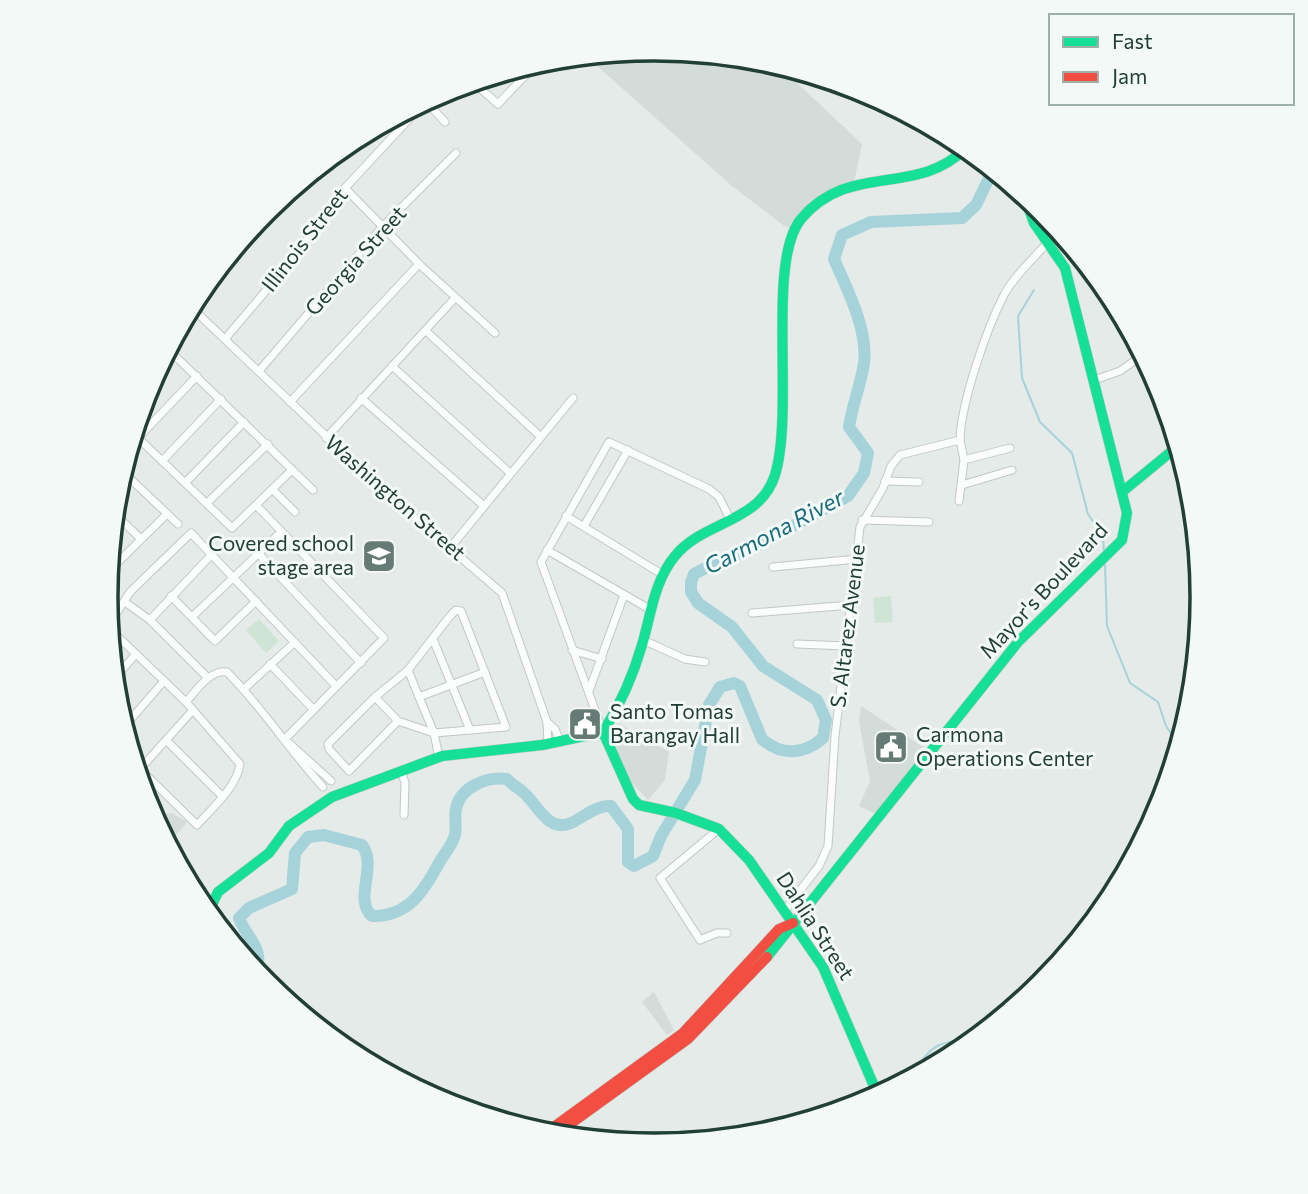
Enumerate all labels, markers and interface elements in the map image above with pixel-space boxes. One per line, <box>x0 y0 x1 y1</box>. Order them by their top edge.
legend <box>1049 14 1294 105</box>
text: Fast <box>1112 28 1153 53</box>
text: Jam <box>1112 63 1147 88</box>
street label: Illinois Street <box>256 182 352 296</box>
street label: Georgia Street <box>299 200 411 320</box>
street label: Washington Street <box>321 429 471 565</box>
water label: Carmona River <box>699 482 849 580</box>
street label: Mayor's Boulevard <box>974 517 1112 663</box>
place label: Covered school stage area <box>208 530 354 579</box>
school or university icon: Covered school stage area <box>360 537 398 575</box>
street label: S. Altarez Avenue <box>824 543 869 709</box>
place label: Santo Tomas Barangay Hall <box>610 698 740 747</box>
public building icon: Santo Tomas Barangay Hall <box>566 705 604 743</box>
place label: Carmona Operations Center <box>916 721 1093 770</box>
public building icon: Carmona Operations Center <box>872 728 910 766</box>
street label: Dahlia Street <box>772 867 860 984</box>

